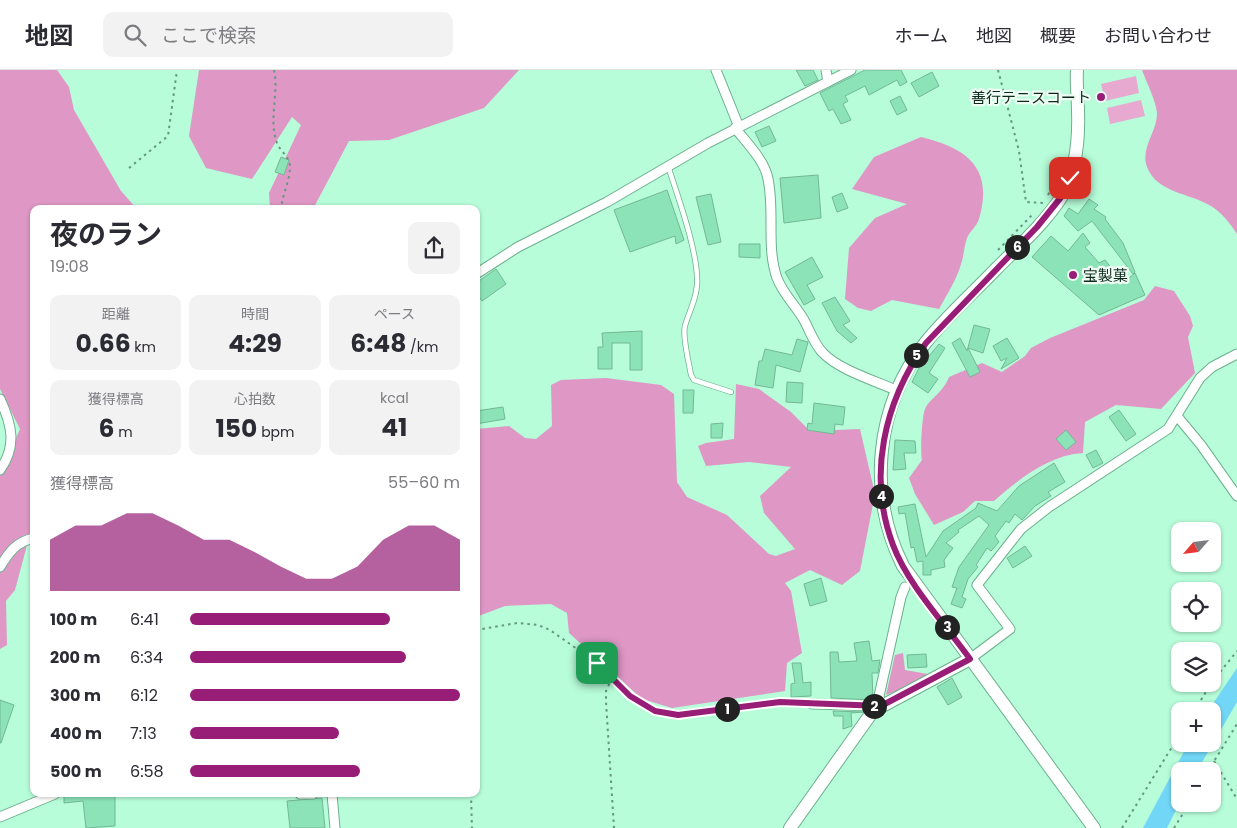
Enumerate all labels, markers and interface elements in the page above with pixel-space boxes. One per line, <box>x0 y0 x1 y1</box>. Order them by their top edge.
search box <box>103 12 453 57</box>
text: 地図 <box>25 19 73 52</box>
icon: search <box>121 21 149 49</box>
text: ここで検索 <box>161 22 256 49</box>
text: ホーム <box>895 23 948 48</box>
text: 地図 <box>976 23 1012 48</box>
text: 概要 <box>1040 23 1076 48</box>
text: お問い合わせ <box>1104 23 1212 48</box>
place label: 善行テニスコート <box>971 87 1091 108</box>
marker: 善行テニスコート <box>1095 91 1107 103</box>
pin <box>1049 157 1091 199</box>
icon: check <box>1056 164 1084 192</box>
text: 夜のラン <box>50 215 162 254</box>
button: share <box>408 222 460 274</box>
pin: 6 <box>1004 234 1030 260</box>
text: 6 <box>1013 237 1022 257</box>
text: 19:08 <box>50 255 89 278</box>
place label: 宝製菓 <box>1083 265 1128 286</box>
marker: 宝製菓 <box>1067 269 1079 281</box>
text: 距離 <box>102 304 130 324</box>
text: 時間 <box>241 304 269 324</box>
text: ペース <box>374 304 415 324</box>
text: 0.66 <box>75 326 131 361</box>
text: 4:29 <box>228 326 282 361</box>
text: 6:48 <box>350 326 406 361</box>
text: km <box>131 337 156 357</box>
text: /km <box>406 337 438 357</box>
pin: 5 <box>904 342 928 368</box>
text: 5 <box>912 345 921 365</box>
text: kcal <box>380 388 409 408</box>
text: 獲得標高 <box>88 389 144 409</box>
text: 心拍数 <box>234 389 276 409</box>
text: 41 <box>381 410 407 445</box>
text: 6 <box>99 411 115 446</box>
text: 150 <box>215 411 257 446</box>
text: m <box>115 422 133 442</box>
text: bpm <box>257 422 295 442</box>
text: 55–60 m <box>388 471 460 494</box>
text: 獲得標高 <box>50 472 114 495</box>
pin: 4 <box>868 484 894 508</box>
text: 4 <box>877 486 886 506</box>
north arrow <box>1171 522 1221 572</box>
map controls <box>1171 522 1221 812</box>
button: locate <box>1171 582 1221 632</box>
text: 100 m <box>50 608 97 631</box>
text: 6:41 <box>130 608 159 631</box>
pin: 3 <box>934 614 960 640</box>
text: 3 <box>943 617 952 637</box>
pin <box>576 642 618 684</box>
button: layers <box>1171 642 1221 692</box>
text: 200 m <box>50 646 100 669</box>
text: 6:34 <box>130 646 163 669</box>
icon: arrive <box>583 649 611 677</box>
text: 300 m <box>50 684 101 707</box>
text: 6:12 <box>130 684 158 707</box>
pin: 2 <box>862 694 886 718</box>
pin: 1 <box>714 696 740 722</box>
text: 2 <box>871 696 879 716</box>
text: 1 <box>725 699 730 719</box>
button: + <box>1171 702 1221 752</box>
text: 400 m <box>50 722 102 745</box>
text: 7:13 <box>130 722 157 745</box>
text: 500 m <box>50 760 102 783</box>
text: 6:58 <box>130 760 164 783</box>
button: − <box>1171 762 1221 812</box>

